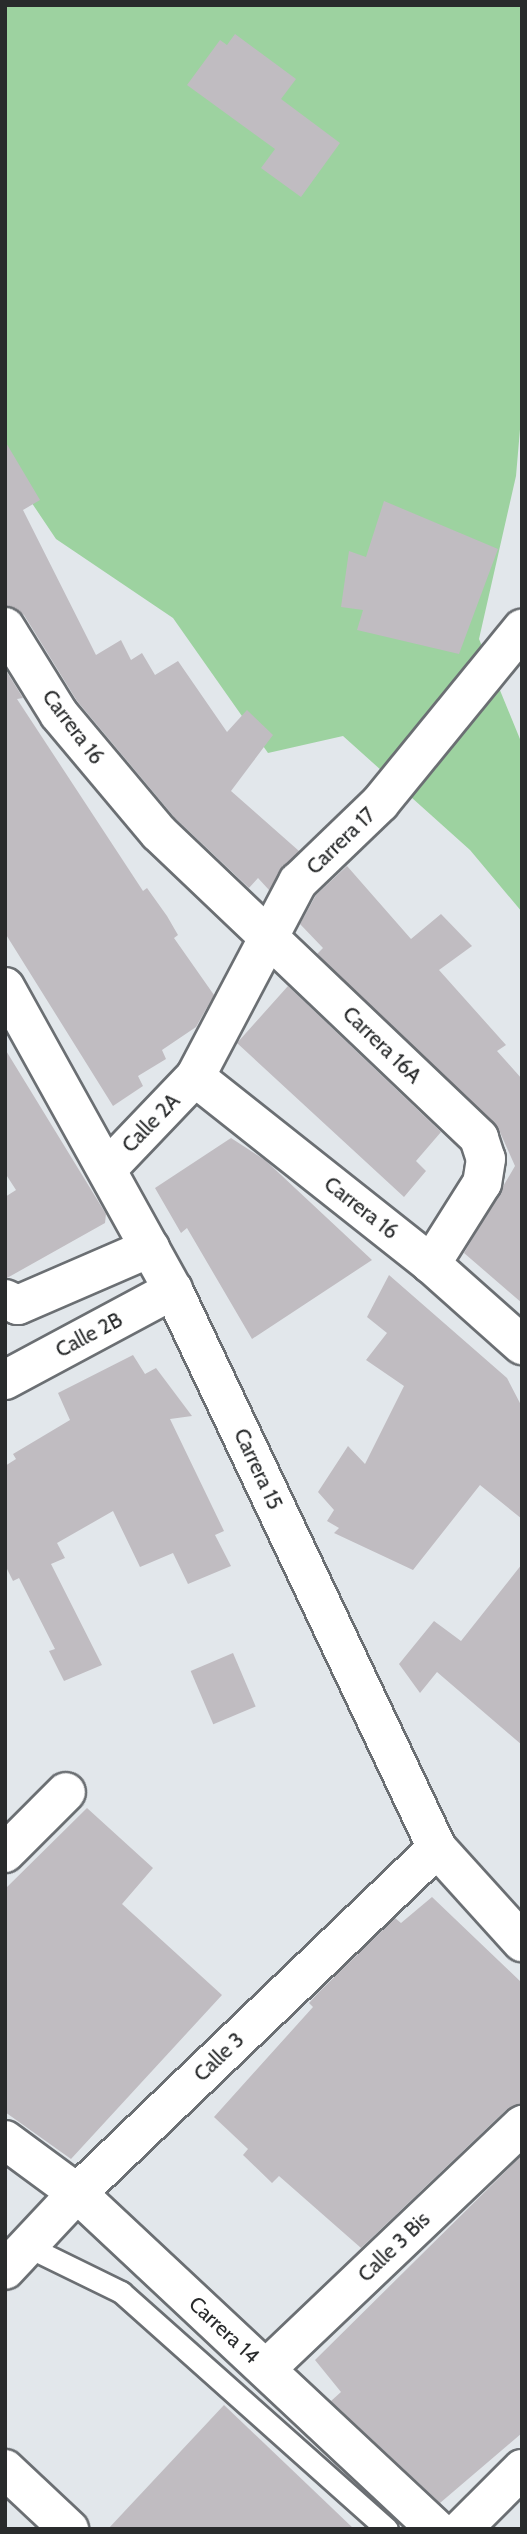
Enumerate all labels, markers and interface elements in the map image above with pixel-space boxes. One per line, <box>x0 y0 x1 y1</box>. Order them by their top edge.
street label: Carrera 16 <box>37 685 109 769</box>
street label: Carrera 17 <box>302 802 380 880</box>
street label: Carrera 16A <box>337 1001 427 1089</box>
street label: Calle 2A <box>117 1088 185 1158</box>
street label: Carrera 16 <box>319 1171 403 1245</box>
street label: Calle 2B <box>51 1307 127 1363</box>
street label: Carrera 15 <box>228 1425 288 1513</box>
street label: Calle 3 <box>189 2027 249 2087</box>
street label: Calle 3 Bis <box>353 2207 435 2287</box>
street label: Carrera 14 <box>184 2291 264 2369</box>

